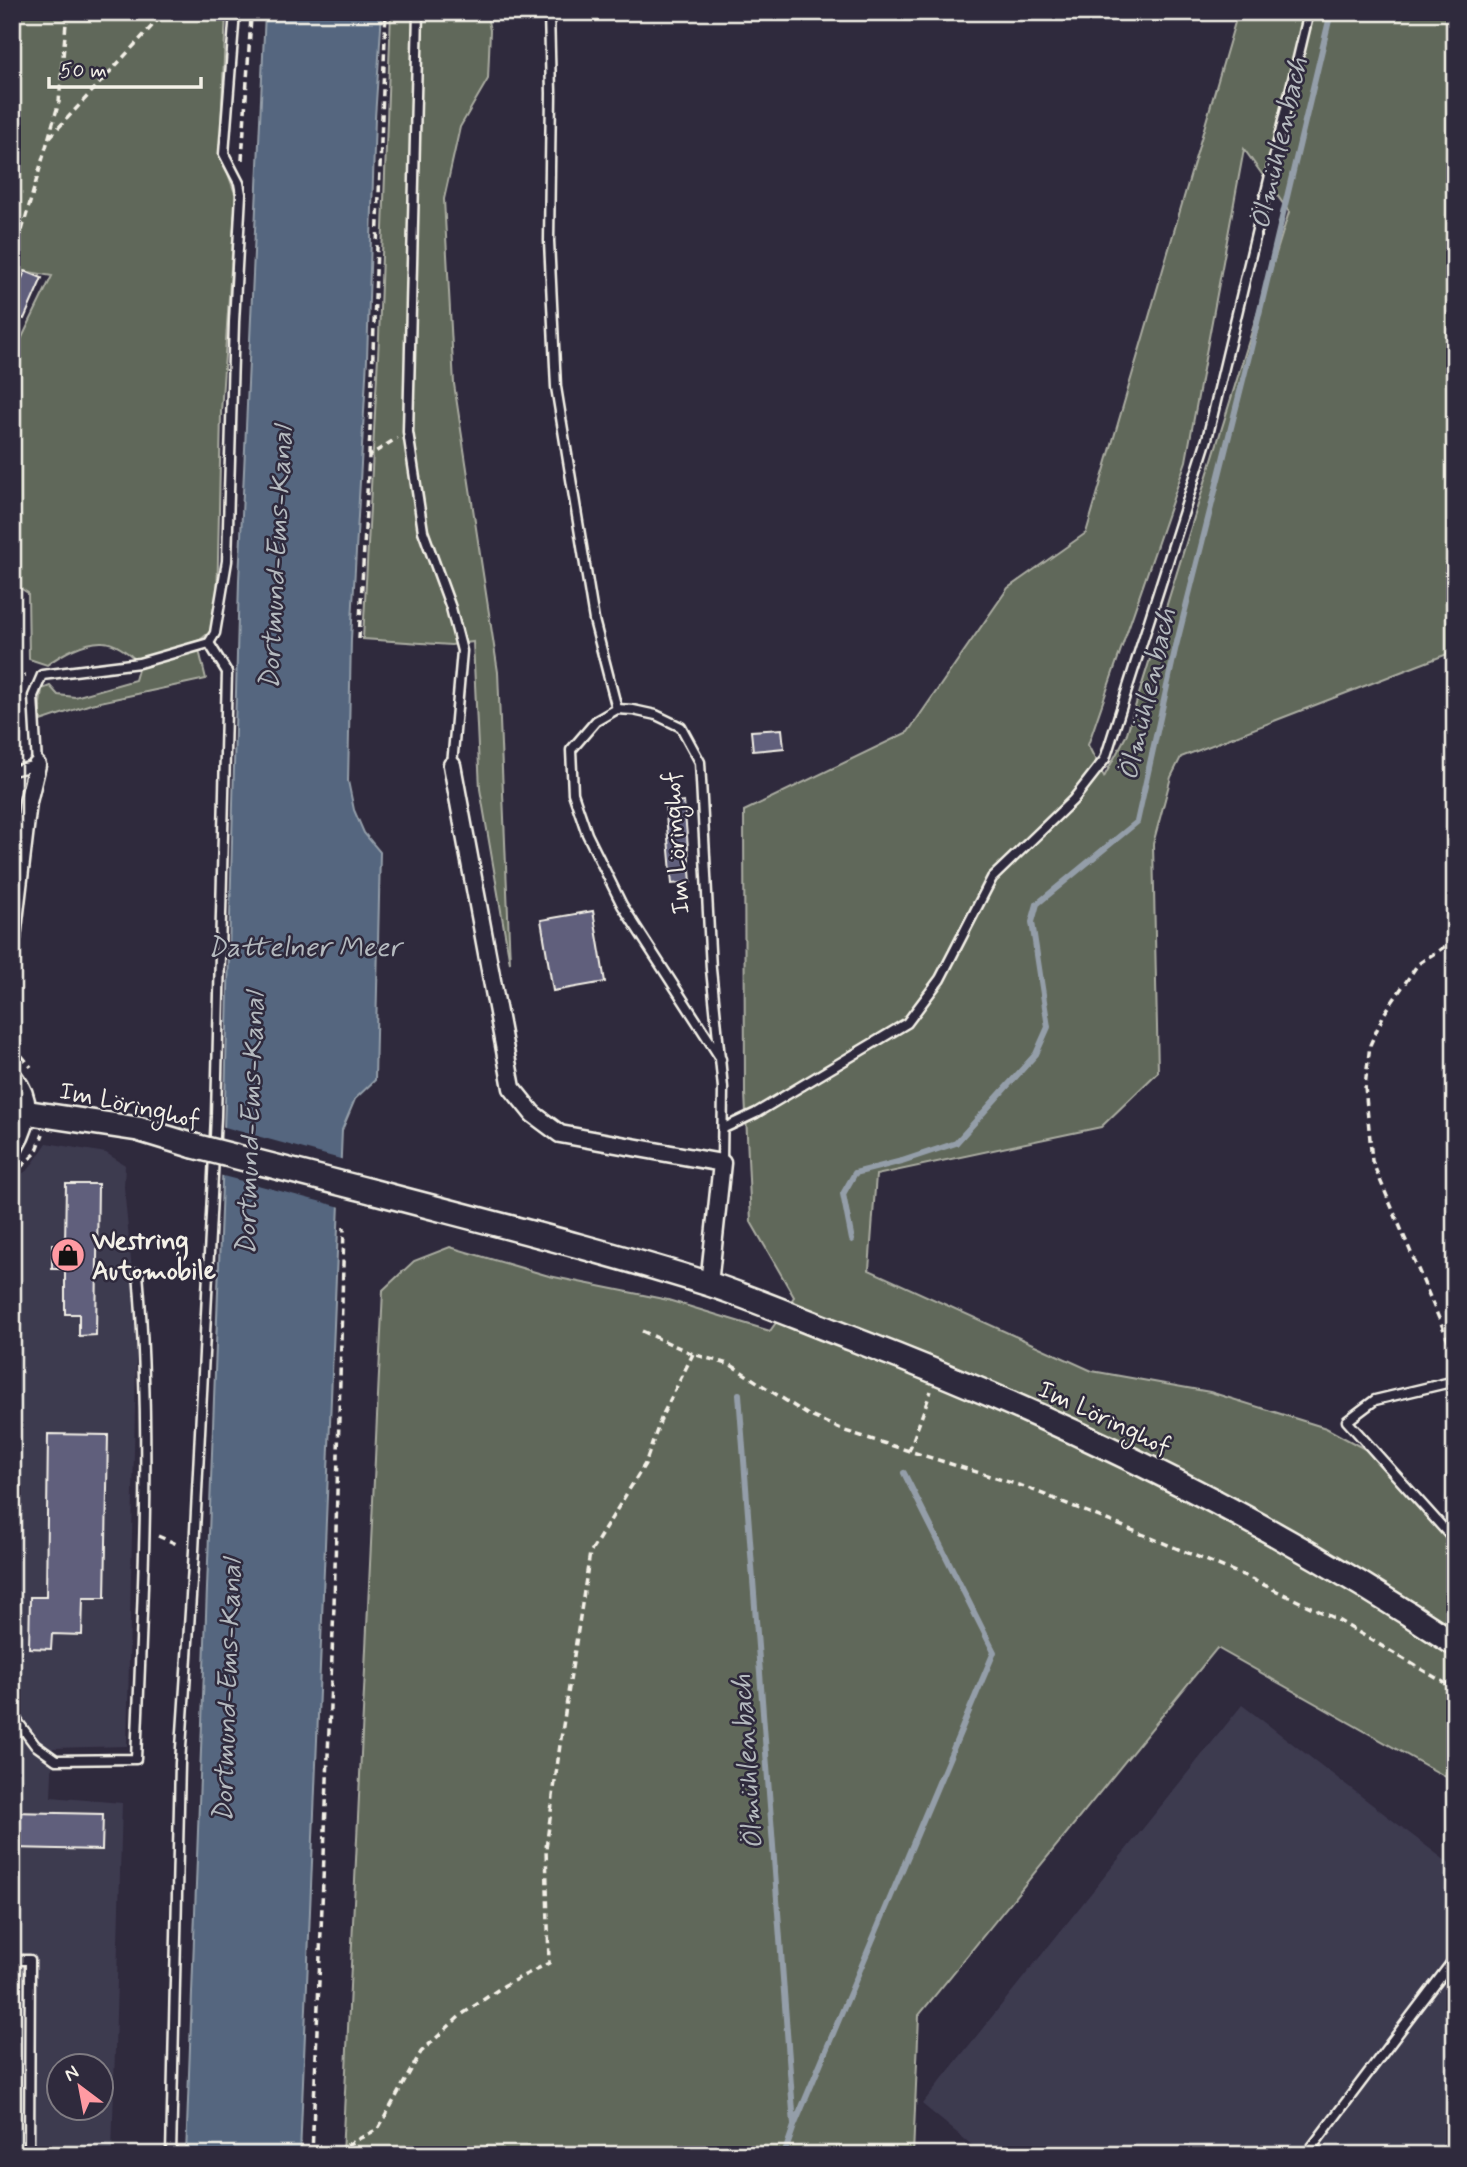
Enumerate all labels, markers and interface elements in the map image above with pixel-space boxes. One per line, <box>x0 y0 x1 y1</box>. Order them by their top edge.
scale bar <box>49 46 201 90</box>
water label: Ölmühlenbach <box>1243 54 1318 233</box>
text: 50 m <box>60 57 107 85</box>
water label: Dortmund-Ems-Kanal <box>252 422 303 691</box>
water label: Ölmühlenbach <box>1111 605 1186 784</box>
street label: Im Löringhof <box>655 770 701 916</box>
water label: Dattelner Meer <box>207 930 404 967</box>
water label: Dortmund-Ems-Kanal <box>228 988 275 1256</box>
street label: Im Löringhof <box>56 1074 203 1139</box>
place label: Westring Automobile <box>91 1225 216 1289</box>
shop icon: Westring Automobile <box>49 1236 87 1274</box>
street label: Im Löringhof <box>1031 1373 1176 1466</box>
water label: Dortmund-Ems-Kanal <box>205 1555 252 1823</box>
water label: Ölmühlenbach <box>724 1673 773 1851</box>
north arrow <box>46 2052 116 2122</box>
text: N <box>60 2060 84 2088</box>

